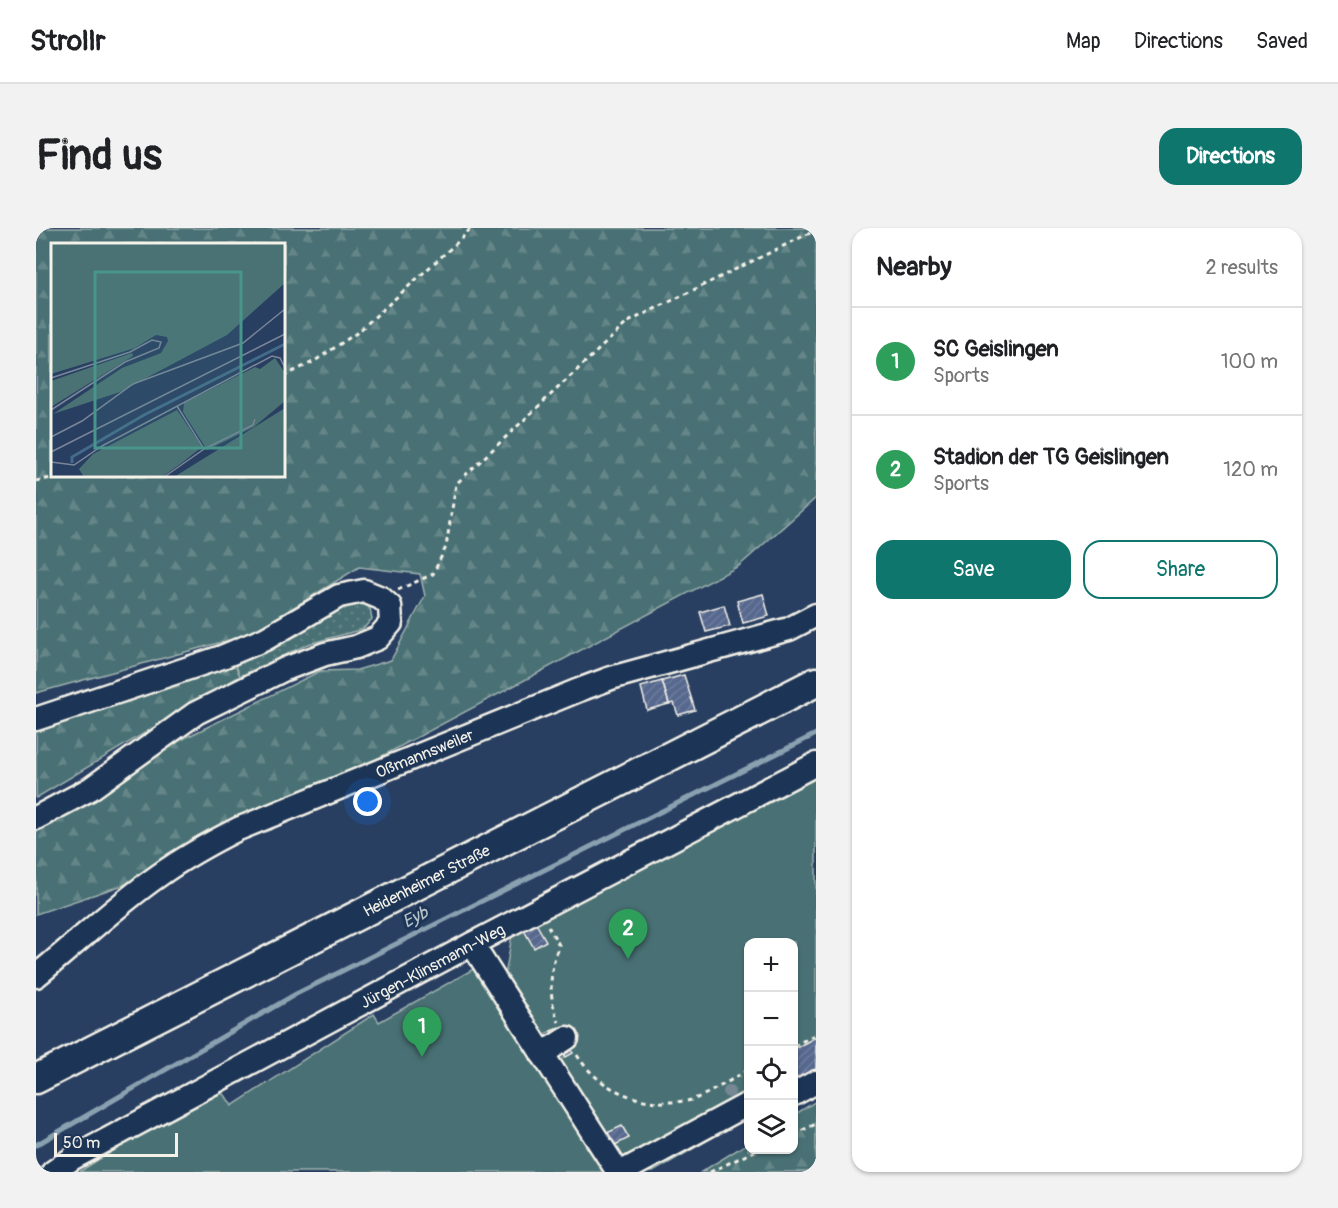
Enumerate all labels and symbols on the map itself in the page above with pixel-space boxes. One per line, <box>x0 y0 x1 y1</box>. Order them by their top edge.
inset map <box>51 243 285 477</box>
street label: Oßmannsweiler <box>373 725 477 783</box>
your location <box>353 787 382 816</box>
street label: Heidenheimer Straße <box>360 841 494 922</box>
water label: Eyb <box>398 901 433 934</box>
pin: 2 <box>608 910 648 959</box>
street label: Jürgen-Klinsmann-Weg <box>357 920 508 1013</box>
pin: 1 <box>402 1008 442 1057</box>
scale bar <box>54 1130 178 1158</box>

